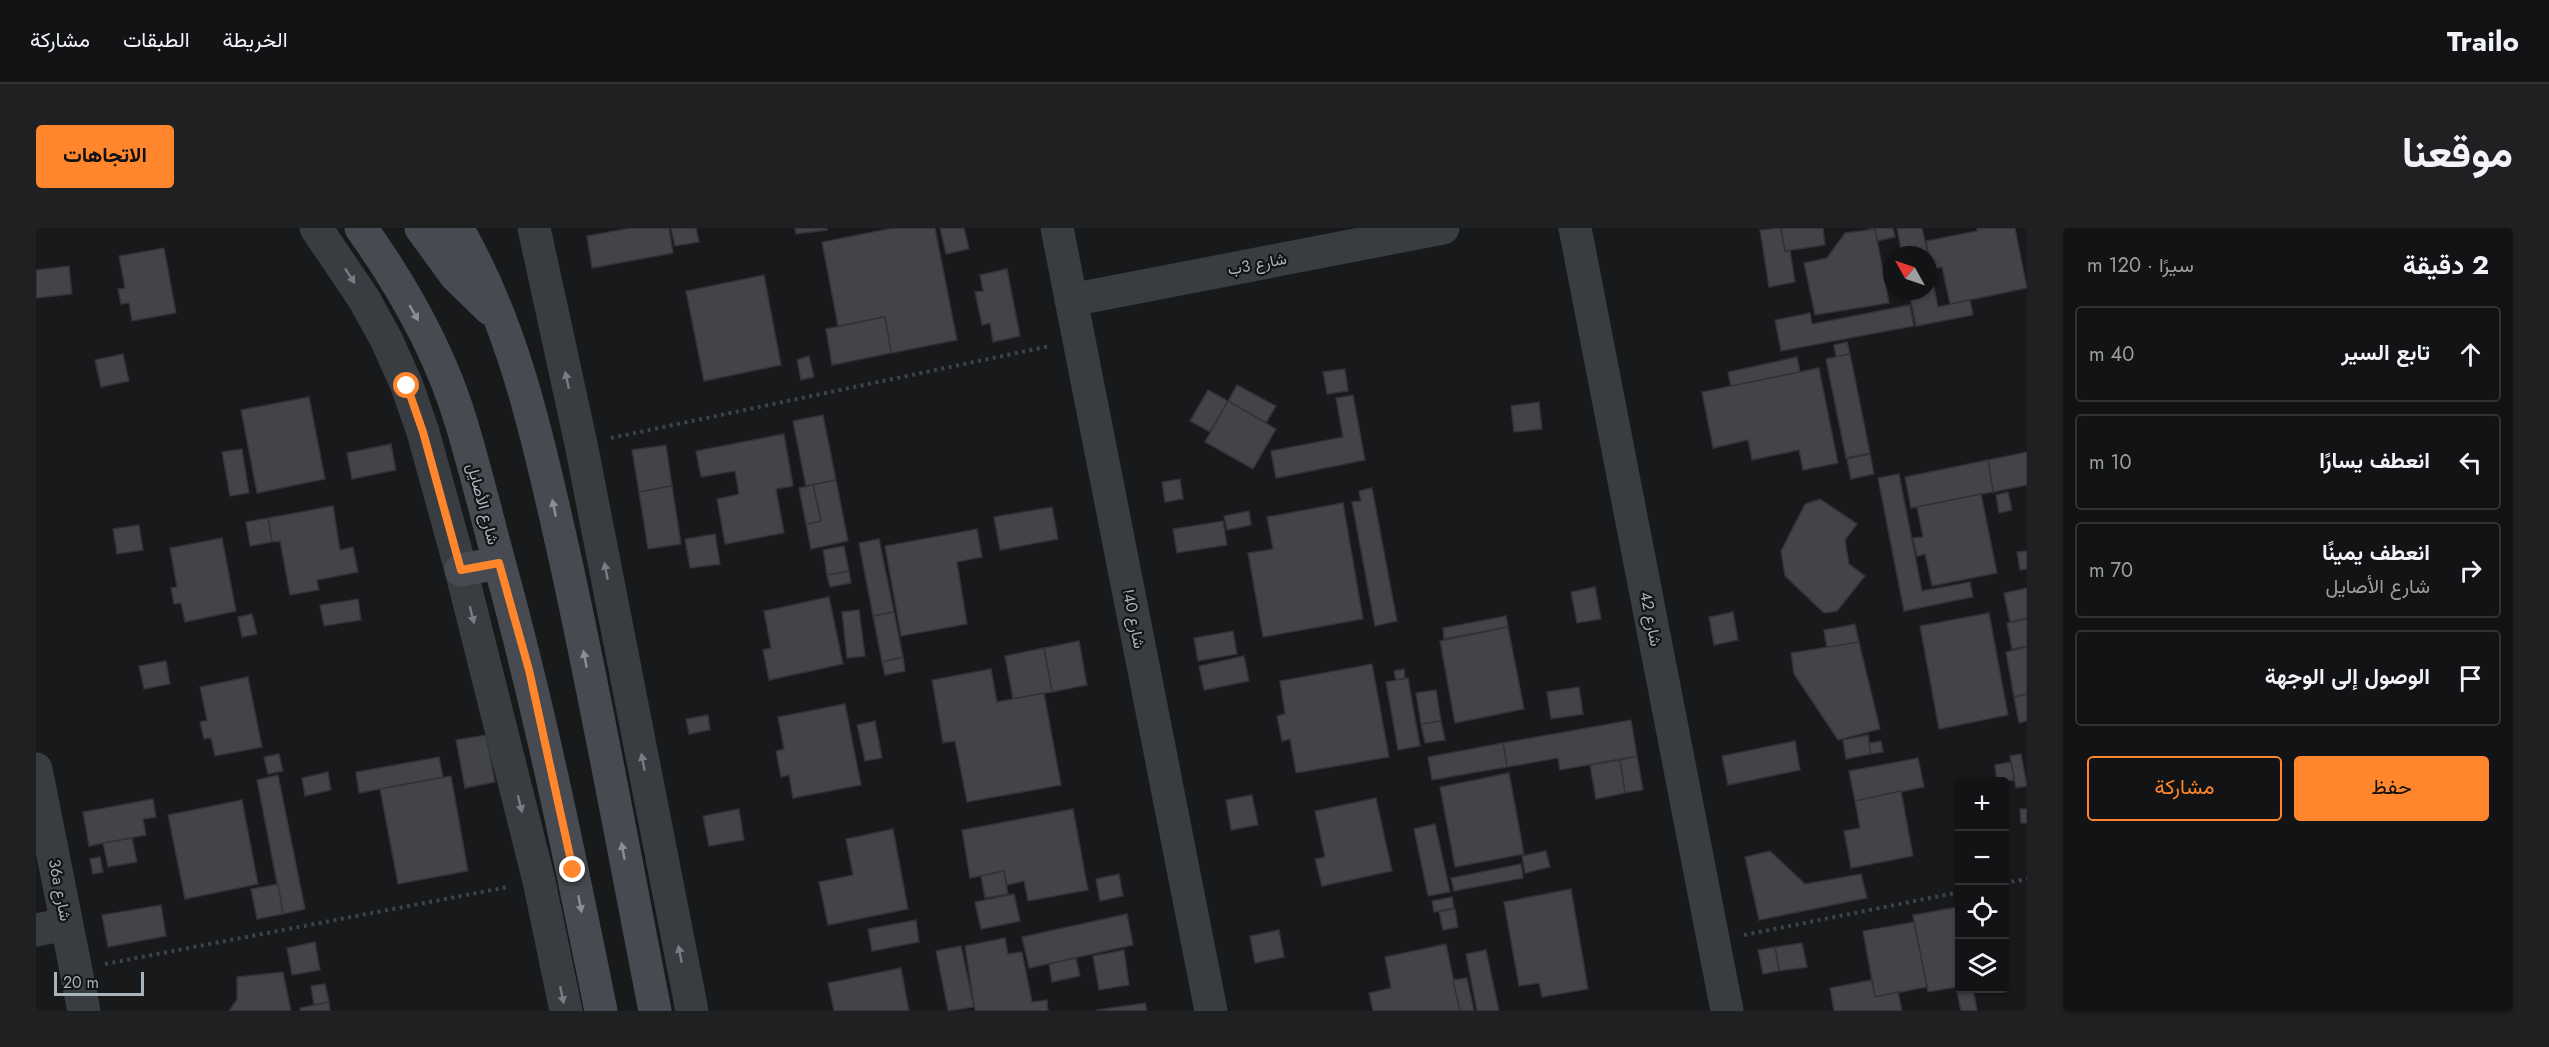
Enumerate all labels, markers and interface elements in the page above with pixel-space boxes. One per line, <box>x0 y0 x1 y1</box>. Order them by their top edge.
text: Trailo <box>2447 21 2519 62</box>
text: مشاركة <box>30 25 90 55</box>
text: الطبقات <box>123 25 190 55</box>
text: الخريطة <box>223 25 288 55</box>
text: موقعنا <box>2402 122 2513 183</box>
button: الاتجاهات <box>36 125 174 188</box>
north arrow <box>1883 246 1937 300</box>
text: 2 دقيقة <box>2403 246 2489 284</box>
street label: شارع 3ب <box>1225 247 1289 281</box>
text: سيرًا · 120 m <box>2087 251 2194 280</box>
one-way arrow <box>344 268 355 284</box>
one-way arrow <box>409 305 420 321</box>
text: تابع السير <box>2341 336 2430 368</box>
icon: ahead <box>2454 338 2487 371</box>
text: 40 m <box>2089 340 2134 369</box>
one-way arrow <box>562 370 571 389</box>
route start <box>393 372 419 398</box>
text: انعطف يسارًا <box>2319 444 2430 476</box>
icon: left <box>2454 446 2487 479</box>
text: 10 m <box>2089 448 2132 477</box>
street label: شارع الأصايل <box>461 461 505 547</box>
one-way arrow <box>549 499 558 518</box>
text: انعطف يمينًا <box>2322 536 2430 568</box>
icon: right <box>2454 554 2487 587</box>
text: 70 m <box>2089 556 2133 585</box>
one-way arrow <box>601 561 610 580</box>
text: شارع الأصايل <box>2325 572 2430 601</box>
street label: شارع 40ا <box>1117 588 1151 650</box>
street label: شارع 42 <box>1634 590 1668 648</box>
one-way arrow <box>468 606 478 624</box>
one-way arrow <box>580 650 590 669</box>
text: الوصول إلى الوجهة <box>2265 660 2430 692</box>
icon: arrive <box>2454 662 2487 695</box>
one-way arrow <box>638 753 647 772</box>
button: مشاركة <box>2087 756 2282 821</box>
button: حفظ <box>2294 756 2489 821</box>
map controls <box>1955 777 2009 993</box>
button: + <box>1955 777 2009 831</box>
one-way arrow <box>515 795 525 814</box>
button: − <box>1955 831 2009 885</box>
one-way arrow <box>618 841 627 860</box>
route end <box>559 856 585 882</box>
street label: 36a شارع <box>43 857 77 923</box>
button: locate <box>1955 885 2009 939</box>
one-way arrow <box>575 894 585 913</box>
button: layers <box>1955 939 2009 993</box>
one-way arrow <box>675 944 684 963</box>
scale bar <box>54 969 144 996</box>
text: 20 m <box>63 971 99 994</box>
one-way arrow <box>558 985 567 1004</box>

